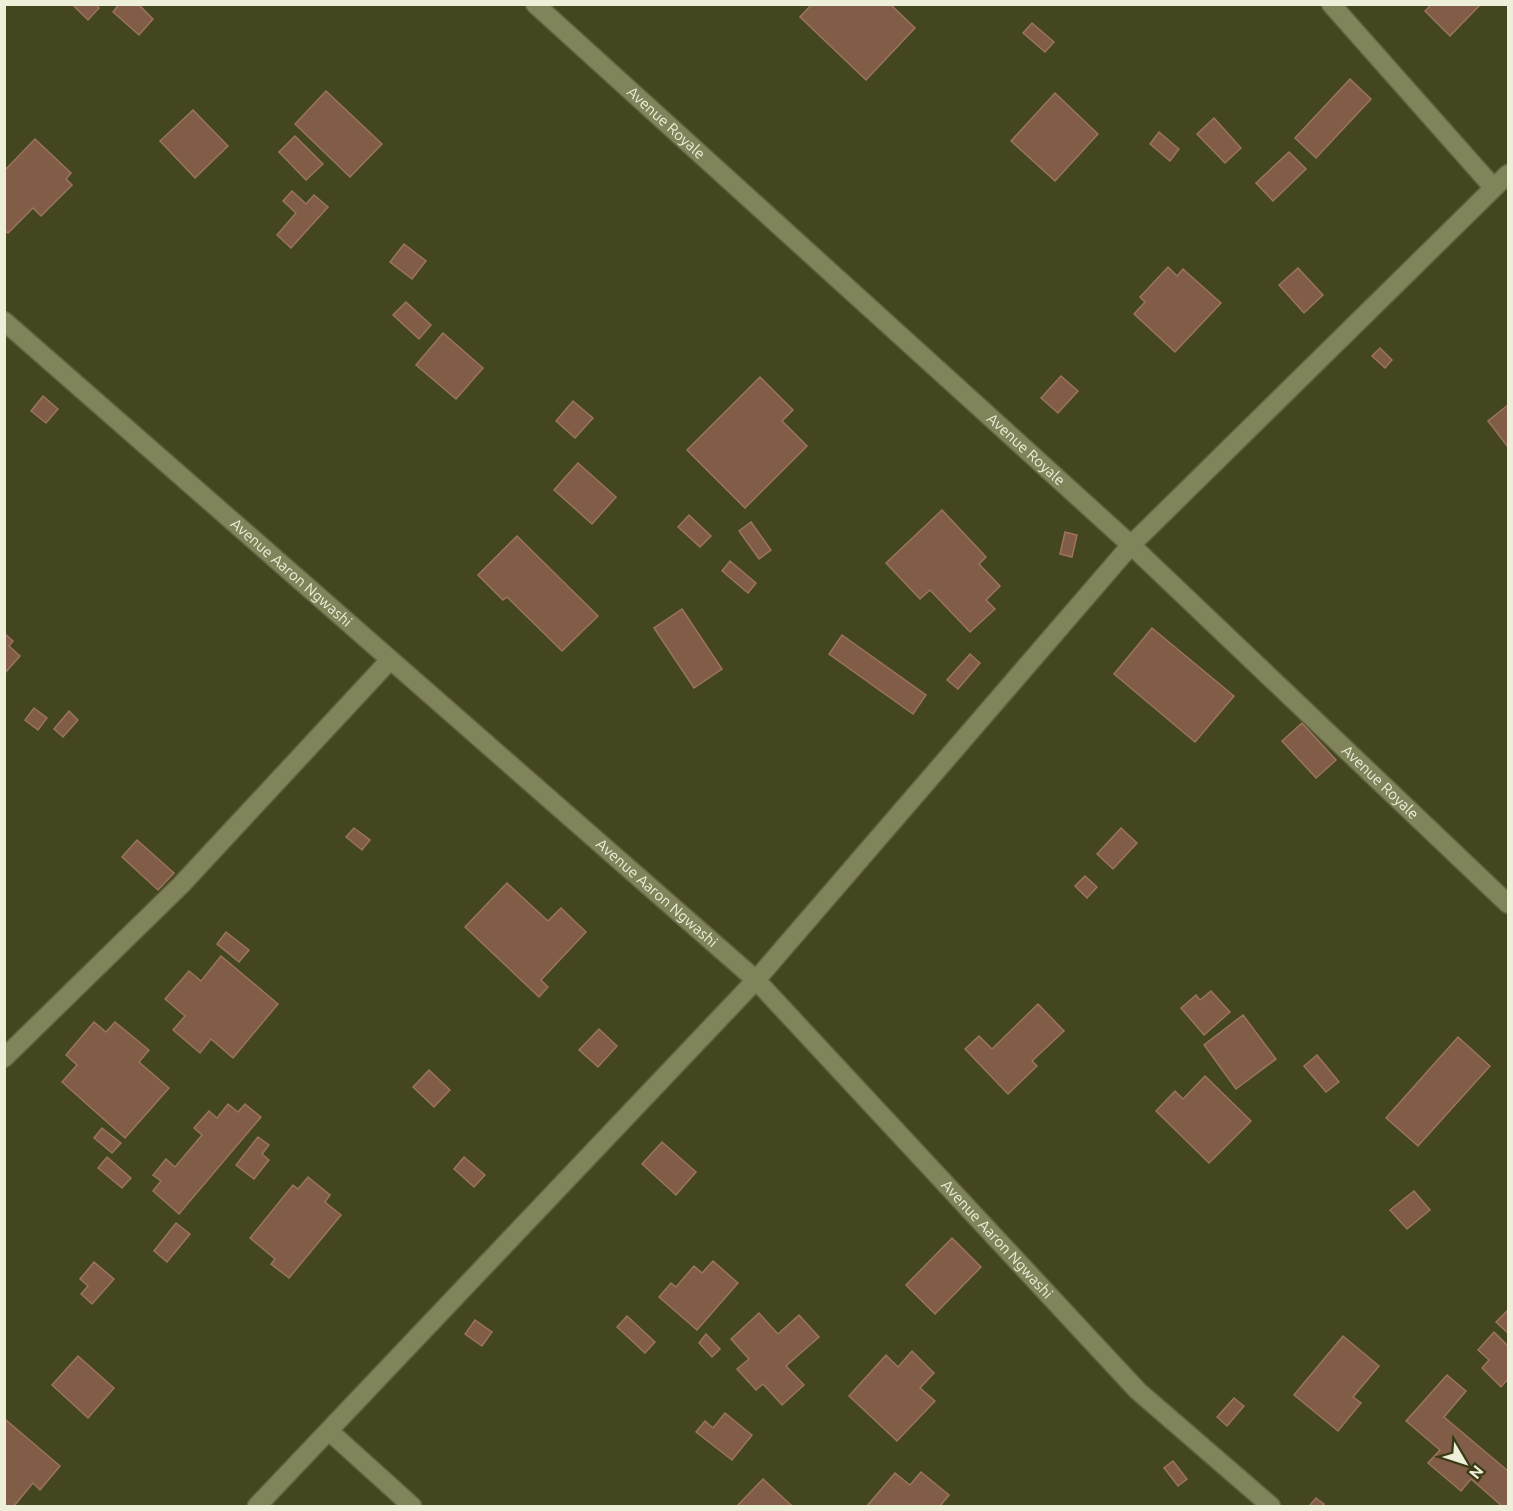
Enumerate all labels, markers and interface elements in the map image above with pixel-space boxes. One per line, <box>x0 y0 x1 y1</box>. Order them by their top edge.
street label: Avenue Royale <box>624 83 709 162</box>
street label: Avenue Royale <box>984 410 1069 489</box>
street label: Avenue Aaron Ngwashi <box>228 515 356 630</box>
street label: Avenue Royale <box>1339 742 1422 822</box>
street label: Avenue Aaron Ngwashi <box>593 835 721 950</box>
street label: Avenue Aaron Ngwashi <box>938 1176 1057 1302</box>
north arrow <box>1435 1433 1495 1493</box>
text: N <box>1466 1462 1487 1483</box>

